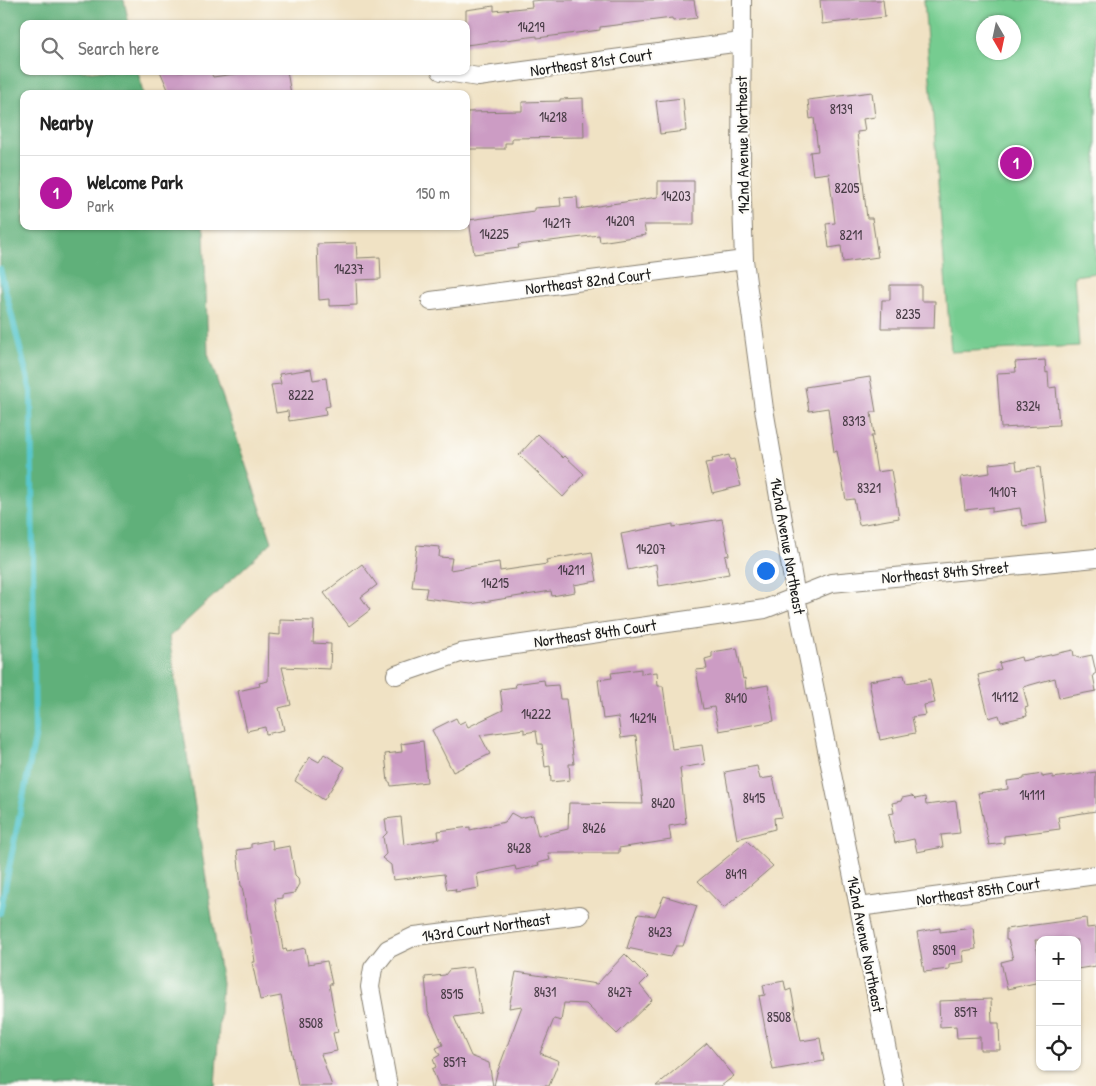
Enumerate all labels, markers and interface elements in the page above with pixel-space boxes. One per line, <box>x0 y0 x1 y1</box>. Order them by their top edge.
north arrow <box>976 15 1021 60</box>
house number: 14219 <box>517 17 545 36</box>
search box <box>20 20 470 75</box>
icon: search <box>38 34 66 62</box>
text: Search here <box>78 35 159 61</box>
street label: Northeast 81st Court <box>529 43 654 81</box>
street label: 142nd Avenue Northeast <box>730 75 754 214</box>
house number: 8139 <box>830 99 852 118</box>
house number: 14218 <box>539 107 567 126</box>
text: Nearby <box>40 108 93 137</box>
pin: 1 <box>1000 144 1032 182</box>
text: Welcome Park <box>87 169 183 195</box>
house number: 8205 <box>835 178 859 197</box>
text: 1 <box>53 182 59 204</box>
text: 150 m <box>416 182 450 204</box>
house number: 14203 <box>661 186 691 205</box>
text: Park <box>87 195 114 217</box>
house number: 14209 <box>606 211 634 230</box>
house number: 14217 <box>543 213 572 232</box>
house number: 14225 <box>479 224 509 243</box>
house number: 8211 <box>840 225 862 244</box>
house number: 14237 <box>334 259 364 278</box>
street label: Northeast 82nd Court <box>524 262 652 300</box>
house number: 8235 <box>896 304 920 323</box>
house number: 8222 <box>288 385 314 404</box>
house number: 8324 <box>1016 396 1040 415</box>
house number: 8313 <box>842 411 866 430</box>
street label: 142nd Avenue Northeast <box>765 476 811 617</box>
house number: 8321 <box>857 478 881 497</box>
house number: 14107 <box>989 482 1017 501</box>
house number: 14207 <box>636 539 666 558</box>
street label: Northeast 84th Street <box>881 555 1010 589</box>
your location <box>753 558 779 584</box>
house number: 14211 <box>557 560 585 579</box>
house number: 14215 <box>481 573 509 592</box>
street label: Northeast 84th Court <box>532 613 658 652</box>
house number: 14112 <box>991 687 1019 706</box>
house number: 8410 <box>725 688 747 707</box>
house number: 14222 <box>521 704 551 723</box>
house number: 14214 <box>629 708 657 727</box>
house number: 14111 <box>1019 785 1045 804</box>
house number: 8415 <box>743 788 765 807</box>
house number: 8420 <box>651 793 675 812</box>
house number: 8426 <box>582 818 606 837</box>
house number: 8428 <box>507 838 531 857</box>
house number: 8419 <box>725 864 747 883</box>
street label: Northeast 85th Court <box>915 871 1042 911</box>
street label: 142nd Avenue Northeast <box>842 874 890 1014</box>
street label: 143rd Court Northeast <box>420 907 552 947</box>
house number: 8423 <box>648 922 672 941</box>
map controls <box>1036 936 1081 1071</box>
button: + <box>1036 936 1081 981</box>
house number: 8509 <box>932 940 956 959</box>
button: − <box>1036 981 1081 1026</box>
house number: 8431 <box>534 982 556 1001</box>
house number: 8427 <box>608 982 632 1001</box>
house number: 8515 <box>441 984 464 1003</box>
house number: 8517 <box>954 1002 978 1021</box>
house number: 8508 <box>767 1007 791 1026</box>
house number: 8508 <box>299 1013 323 1032</box>
button: locate <box>1036 1026 1081 1071</box>
house number: 8517 <box>443 1052 467 1071</box>

